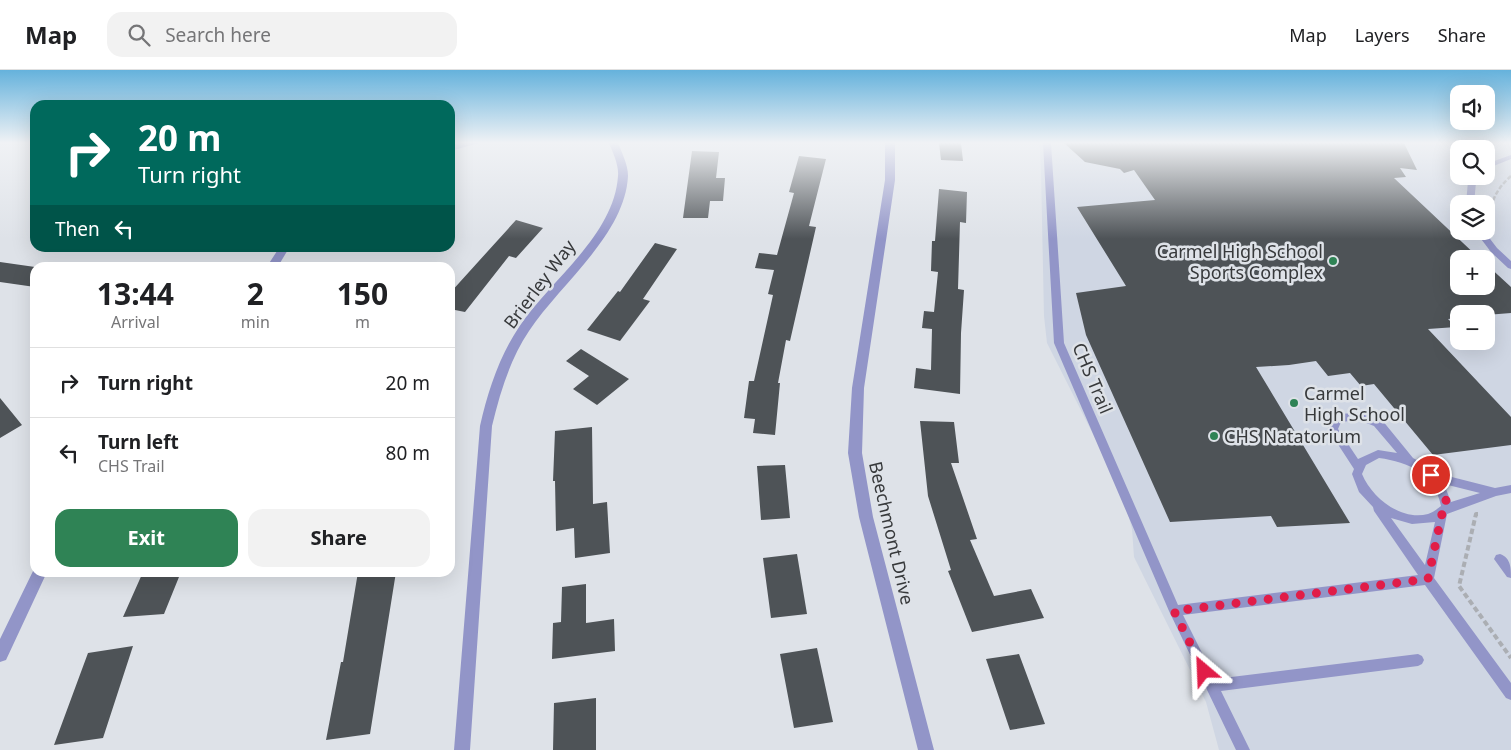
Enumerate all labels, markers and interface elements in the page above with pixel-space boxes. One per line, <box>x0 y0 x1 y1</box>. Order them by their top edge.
search box <box>107 12 457 57</box>
text: Map <box>25 18 77 51</box>
icon: search <box>125 21 153 49</box>
text: Search here <box>165 22 271 48</box>
text: Map <box>1289 23 1327 47</box>
text: Layers <box>1355 23 1410 47</box>
text: Share <box>1438 23 1486 47</box>
map controls <box>1450 85 1495 350</box>
button: sound <box>1450 85 1495 130</box>
text: 20 m <box>138 114 221 161</box>
icon: right <box>55 120 120 185</box>
button: search <box>1450 140 1495 185</box>
text: Turn right <box>138 159 241 189</box>
button: layers <box>1450 195 1495 240</box>
icon: left <box>110 215 138 243</box>
text: Then <box>55 216 100 242</box>
street label: Brierley Way <box>498 234 581 333</box>
place label: Carmel High School Sports Complex <box>1157 239 1323 284</box>
button: + <box>1450 250 1495 295</box>
marker: Carmel High School Sports Complex <box>1327 255 1339 267</box>
text: 13:44 <box>97 273 174 314</box>
text: 2 <box>247 273 264 314</box>
text: 150 <box>337 273 388 314</box>
button: − <box>1450 305 1495 350</box>
text: Arrival <box>111 311 160 333</box>
text: min <box>241 311 270 333</box>
text: m <box>355 311 370 333</box>
street label: CHS Trail <box>1067 339 1119 417</box>
icon: right <box>55 369 83 397</box>
text: Turn right <box>98 370 193 396</box>
text: 20 m <box>386 370 430 396</box>
place label: Carmel High School <box>1304 381 1405 426</box>
marker: Carmel High School <box>1288 397 1300 409</box>
place label: CHS Natatorium <box>1224 424 1361 448</box>
text: Turn left <box>98 429 179 455</box>
marker: CHS Natatorium <box>1208 430 1220 442</box>
icon: left <box>55 439 83 467</box>
text: 80 m <box>386 440 430 466</box>
pin <box>1410 454 1452 496</box>
text: CHS Trail <box>98 455 165 477</box>
street label: Beechmont Drive <box>864 459 920 607</box>
icon: arrive <box>1417 461 1445 489</box>
button: Exit <box>55 509 238 567</box>
button: Share <box>248 509 430 567</box>
position arrow <box>1177 644 1229 696</box>

